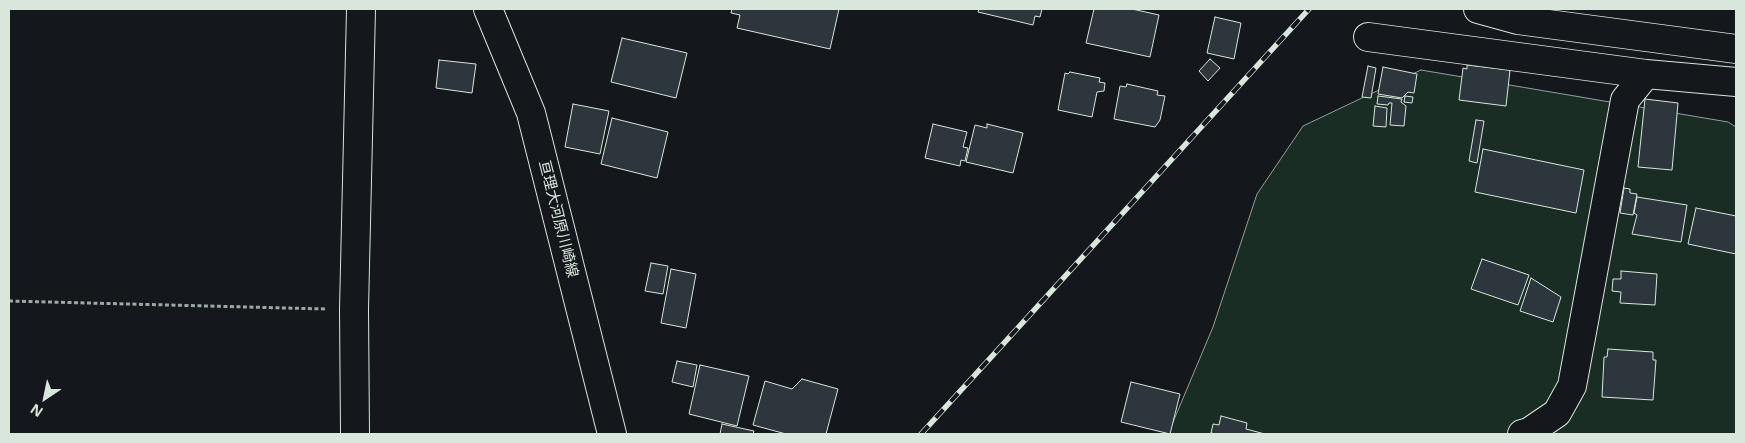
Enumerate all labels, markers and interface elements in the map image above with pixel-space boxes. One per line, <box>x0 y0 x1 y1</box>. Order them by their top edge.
street label: 亘理大河原川崎線 <box>535 159 581 279</box>
north arrow <box>20 373 70 423</box>
text: N <box>26 400 46 422</box>

